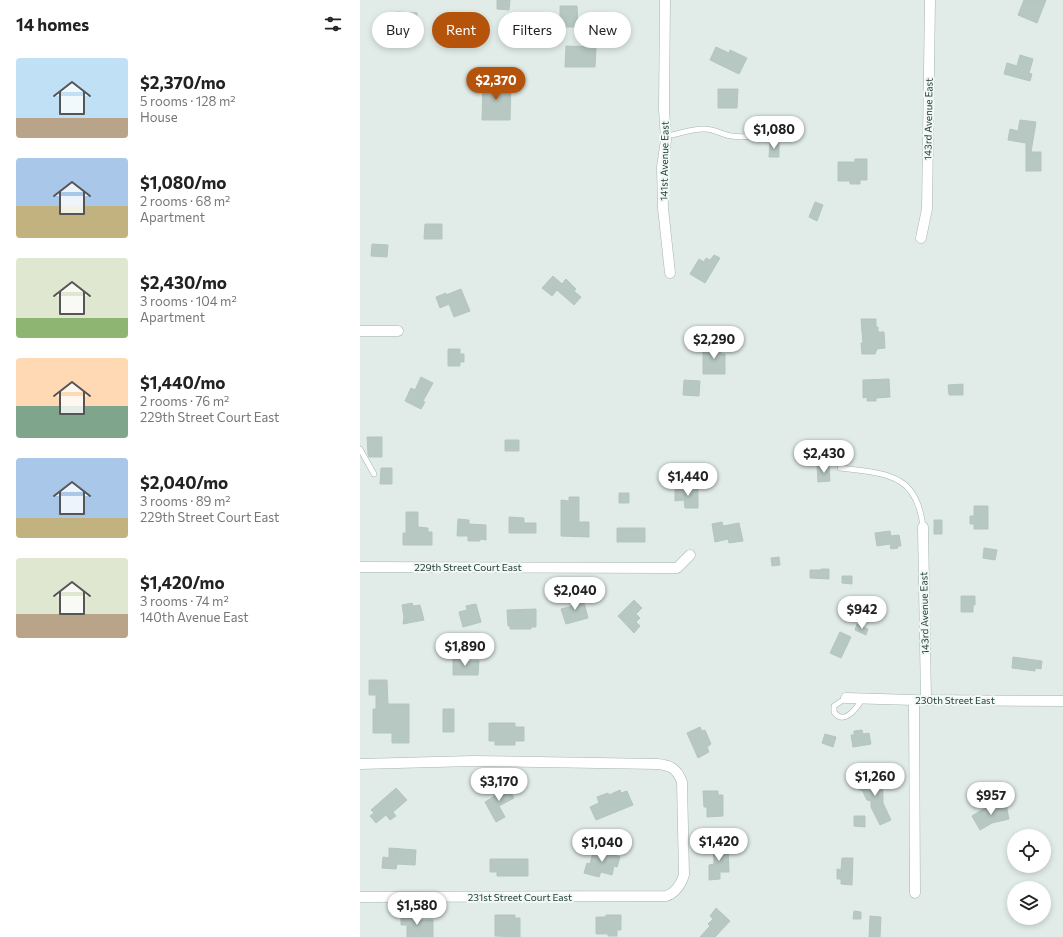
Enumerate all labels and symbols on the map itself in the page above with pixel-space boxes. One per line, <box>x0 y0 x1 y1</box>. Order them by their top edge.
pin: $2,370 <box>463 67 529 101</box>
street label: 143rd Avenue East <box>921 78 935 160</box>
pin: $1,080 <box>741 116 807 150</box>
street label: 141st Avenue East <box>657 121 671 201</box>
pin: $2,290 <box>681 326 747 360</box>
pin: $2,430 <box>791 440 857 474</box>
pin: $1,440 <box>655 463 721 497</box>
street label: 229th Street Court East <box>414 561 522 573</box>
street label: 143rd Avenue East <box>917 572 931 654</box>
pin: $2,040 <box>542 577 608 611</box>
pin: $942 <box>838 596 886 630</box>
pin: $1,890 <box>432 633 498 667</box>
street label: 230th Street East <box>915 694 995 706</box>
pin: $1,260 <box>842 763 908 797</box>
pin: $3,170 <box>466 768 532 802</box>
pin: $957 <box>967 782 1015 816</box>
pin: $1,420 <box>686 828 752 862</box>
pin: $1,040 <box>569 829 635 863</box>
street label: 231st Street Court East <box>468 891 572 903</box>
pin: $1,580 <box>384 892 450 926</box>

